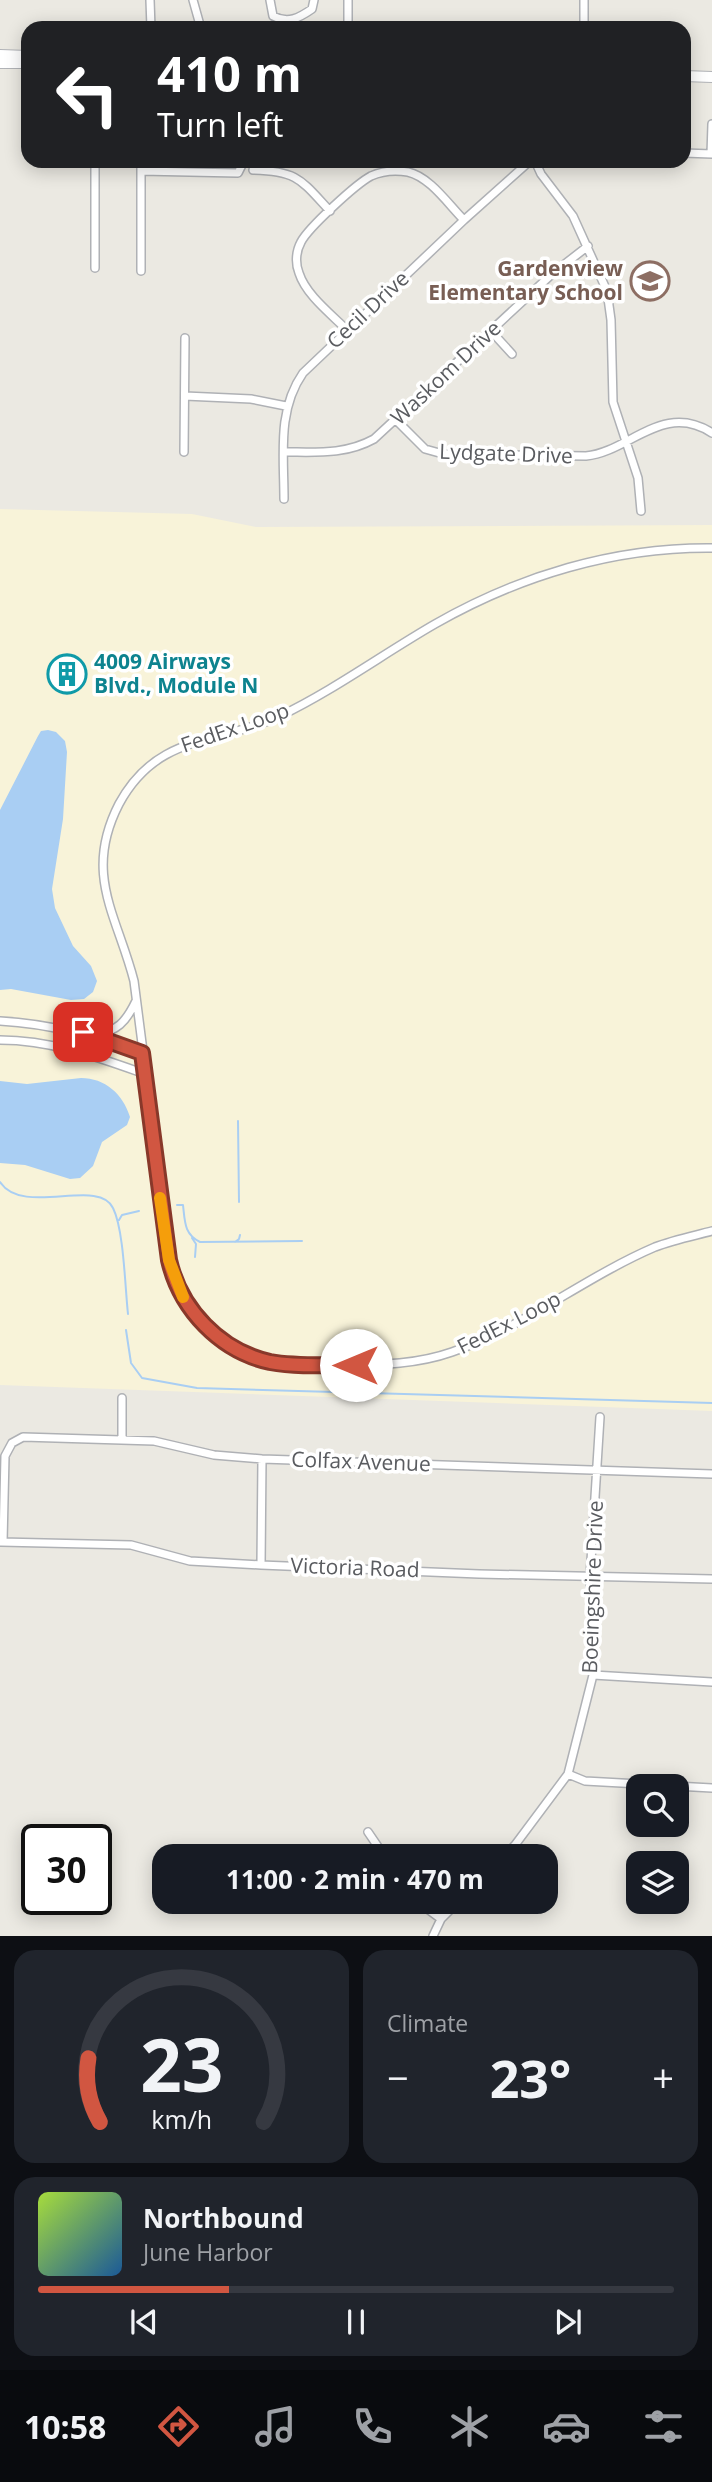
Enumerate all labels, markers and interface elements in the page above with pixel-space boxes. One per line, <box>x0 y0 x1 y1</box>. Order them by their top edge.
text: 410 m <box>157 40 302 106</box>
icon: left <box>42 49 133 140</box>
text: Turn left <box>157 103 283 146</box>
place label: Gardenview Elementary School <box>428 254 623 306</box>
school or university icon: Gardenview Elementary School <box>629 260 671 302</box>
street label: Cecil Drive <box>320 264 414 354</box>
street label: Waskom Drive <box>384 314 506 431</box>
street label: Lydgate Drive <box>439 437 573 469</box>
place label: 4009 Airways Blvd., Module N <box>94 647 258 699</box>
building icon: 4009 Airways Blvd., Module N <box>46 653 88 695</box>
street label: FedEx Loop <box>177 695 292 759</box>
pin <box>53 1002 113 1062</box>
icon: arrive <box>64 1013 102 1051</box>
street label: FedEx Loop <box>452 1284 565 1360</box>
position arrow <box>319 1328 393 1402</box>
street label: Colfax Avenue <box>291 1445 431 1477</box>
street label: Boeingshire Drive <box>575 1500 609 1674</box>
street label: Victoria Road <box>290 1551 420 1583</box>
map controls <box>626 1774 689 1914</box>
button: search <box>626 1774 689 1837</box>
speed limit sign: 30 <box>21 1824 112 1915</box>
button: layers <box>626 1851 689 1914</box>
text: 11:00 · 2 min · 470 m <box>226 1861 484 1897</box>
text: Climate <box>387 2007 468 2039</box>
text: 23 <box>140 2015 223 2114</box>
text: 23° <box>490 2042 571 2113</box>
text: − <box>387 2051 409 2103</box>
text: + <box>652 2051 674 2103</box>
text: km/h <box>151 2102 212 2136</box>
text: Northbound <box>143 2200 304 2236</box>
text: June Harbor <box>143 2236 273 2268</box>
icon: previous <box>125 2303 163 2341</box>
icon: pause <box>337 2303 375 2341</box>
icon: next <box>549 2303 587 2341</box>
icon: directions <box>154 2402 203 2451</box>
icon: music <box>251 2402 300 2451</box>
icon: phone <box>348 2402 397 2451</box>
icon: climate <box>445 2402 494 2451</box>
icon: car <box>542 2402 591 2451</box>
icon: filters <box>639 2402 688 2451</box>
text: 10:58 <box>24 2405 106 2448</box>

